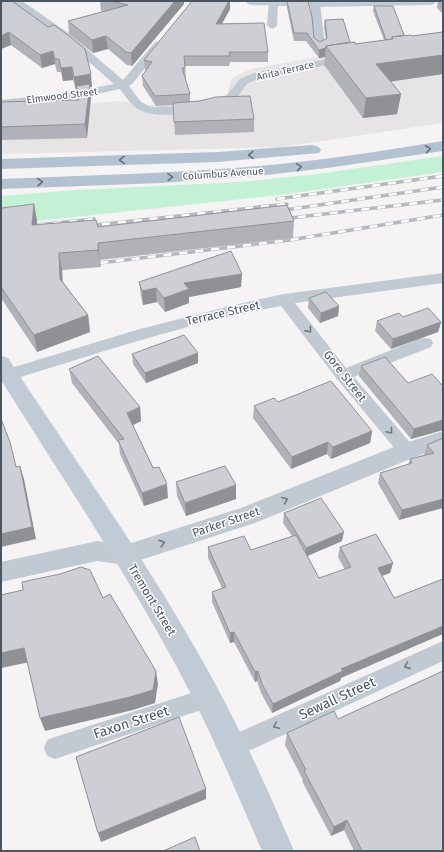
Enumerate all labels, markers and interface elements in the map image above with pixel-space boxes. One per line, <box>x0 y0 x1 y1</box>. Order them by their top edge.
street label: Anita Terrace <box>255 58 315 83</box>
street label: Elmwood Street <box>26 86 99 106</box>
one-way arrow <box>425 145 431 154</box>
one-way arrow <box>248 151 254 160</box>
one-way arrow <box>119 156 125 164</box>
one-way arrow <box>296 162 302 171</box>
street label: Columbus Avenue <box>182 165 264 183</box>
one-way arrow <box>167 172 173 181</box>
one-way arrow <box>37 178 43 186</box>
street label: Terrace Street <box>185 298 262 328</box>
one-way arrow <box>304 325 311 332</box>
street label: Gore Street <box>321 348 370 405</box>
one-way arrow <box>386 426 393 434</box>
one-way arrow <box>281 497 288 505</box>
street label: Parker Street <box>190 504 262 540</box>
one-way arrow <box>158 539 165 548</box>
street label: Tremont Street <box>125 562 179 639</box>
one-way arrow <box>404 661 412 669</box>
street label: Sewall Street <box>296 673 379 724</box>
street label: Faxon Street <box>91 702 172 743</box>
one-way arrow <box>273 721 281 729</box>

